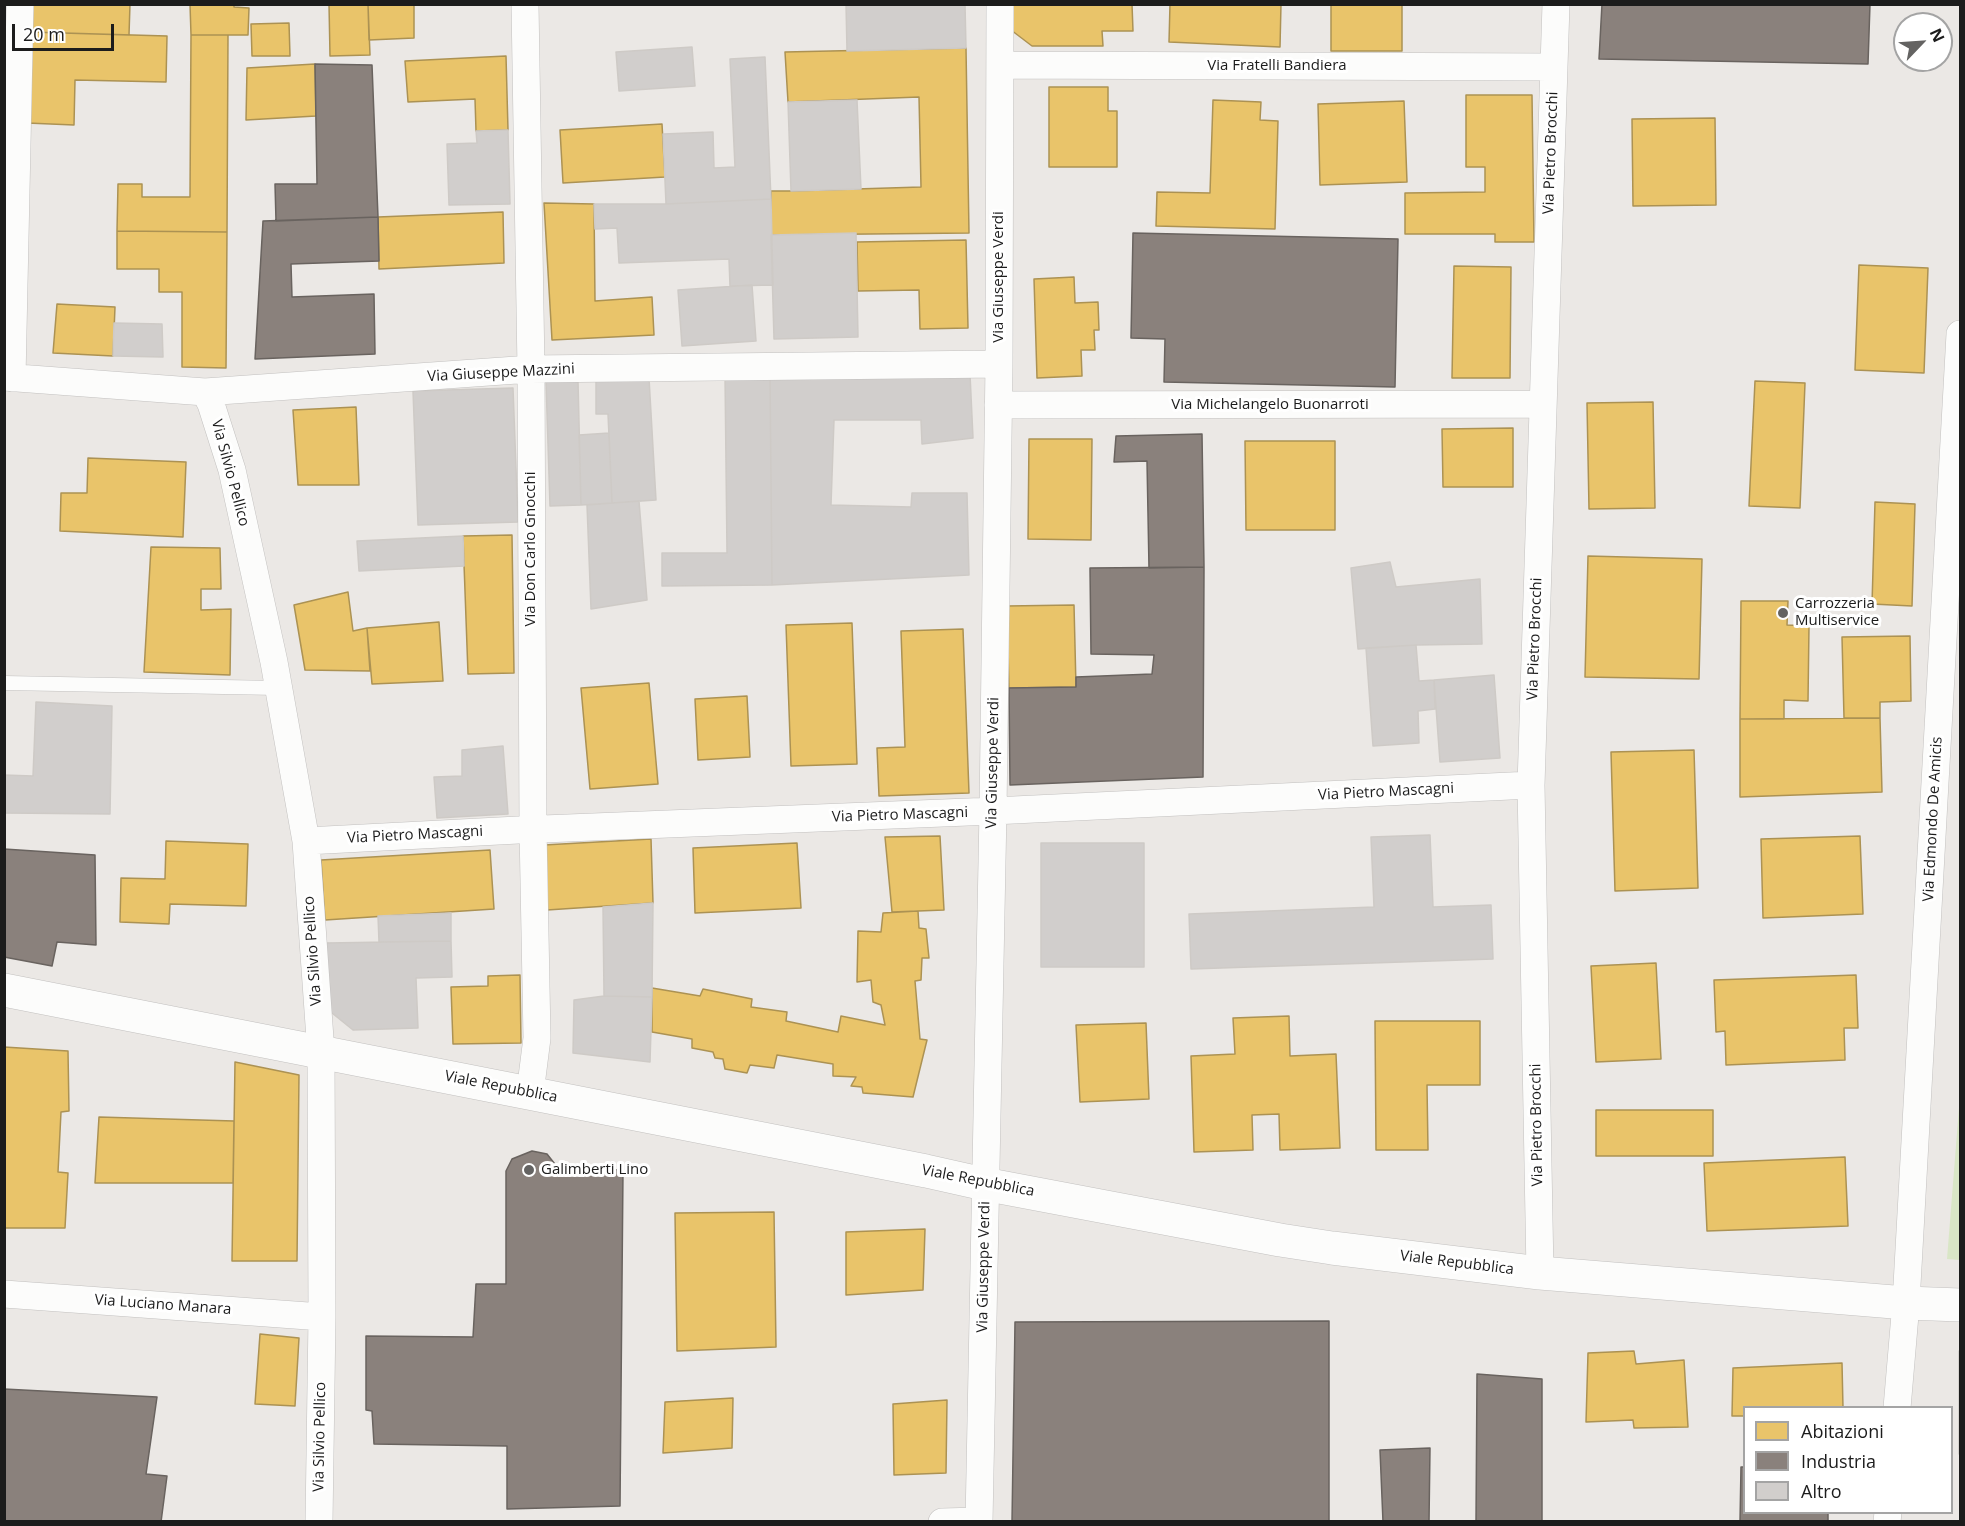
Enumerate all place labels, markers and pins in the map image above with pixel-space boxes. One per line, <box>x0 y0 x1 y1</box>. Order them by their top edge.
place label: Carrozzeria Multiservice <box>1795 595 1879 630</box>
marker: Carrozzeria Multiservice <box>1776 606 1790 620</box>
place label: Galimberti Lino <box>541 1161 648 1179</box>
marker: Galimberti Lino <box>522 1163 536 1177</box>

